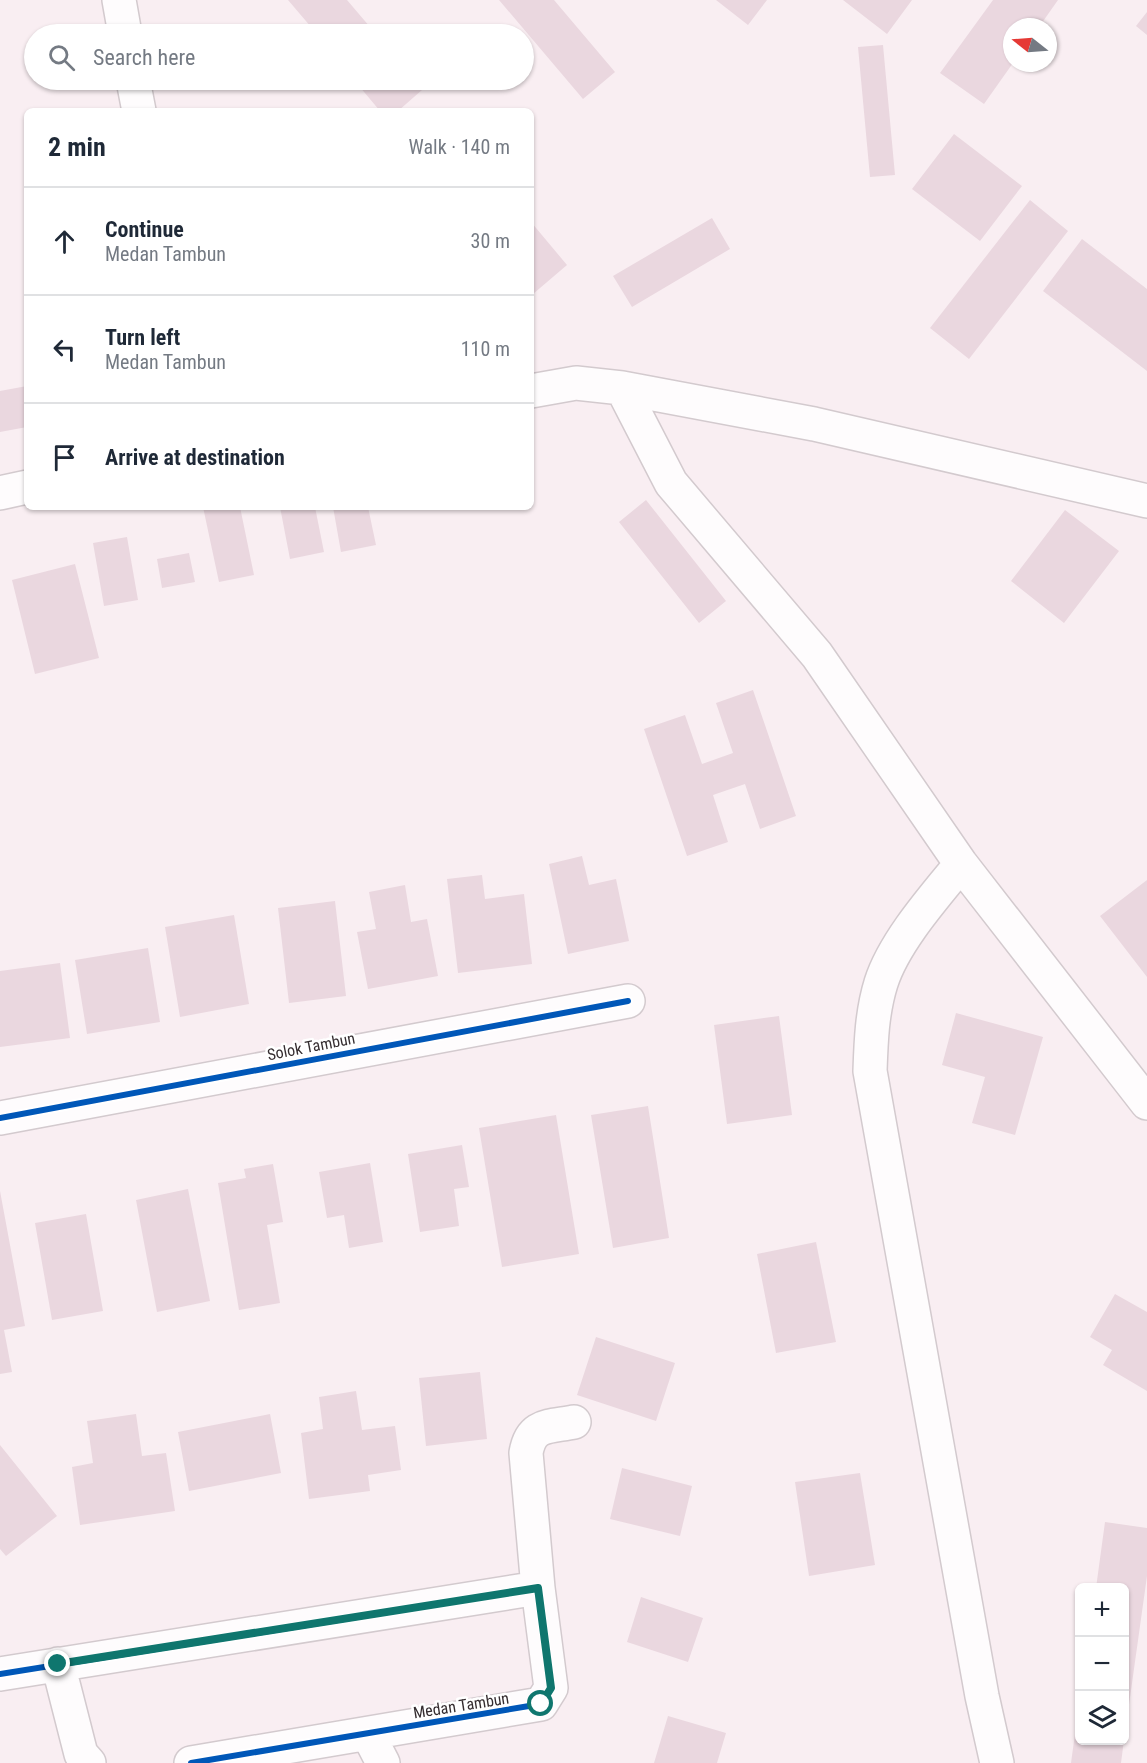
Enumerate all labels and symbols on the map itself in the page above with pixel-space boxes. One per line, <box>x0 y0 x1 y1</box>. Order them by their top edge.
north arrow <box>1003 18 1057 72</box>
street label: Solok Tambun <box>266 1029 357 1064</box>
route end <box>44 1650 70 1676</box>
street label: Medan Tambun <box>412 1689 510 1722</box>
route start <box>527 1690 553 1716</box>

